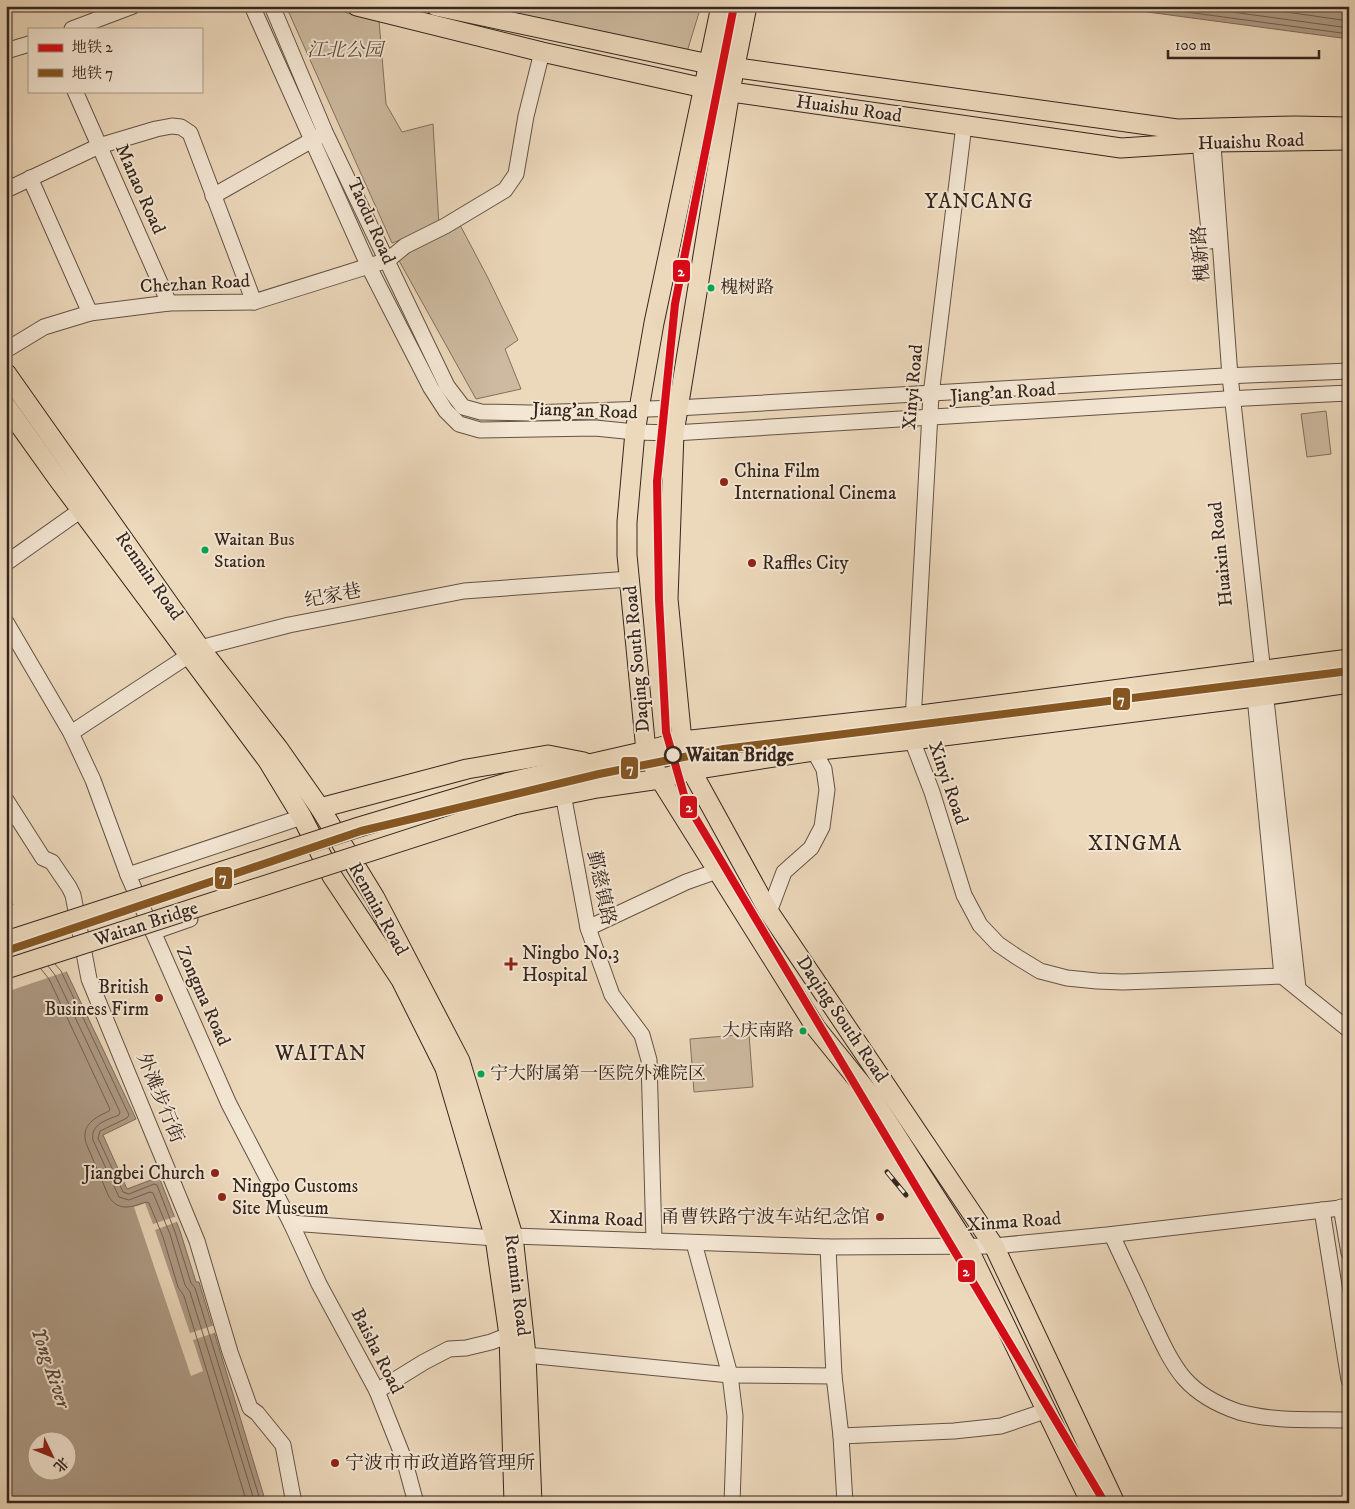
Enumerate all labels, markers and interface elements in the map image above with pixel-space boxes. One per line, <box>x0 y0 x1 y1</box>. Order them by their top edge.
legend <box>28 28 202 92</box>
scale bar <box>1168 28 1319 60</box>
text: 100 m <box>1175 36 1211 55</box>
text: 地铁 2 <box>72 38 113 57</box>
park label: 江北公园 <box>307 39 386 62</box>
text: 地铁 7 <box>72 64 113 83</box>
street label: Huaishu Road <box>795 90 904 128</box>
street label: Huaishu Road <box>1197 129 1305 155</box>
street label: Manao Road <box>110 140 170 238</box>
street label: Taodu Road <box>342 174 400 268</box>
district label: YANCANG <box>924 189 1034 215</box>
street label: 槐新路 <box>1188 225 1214 283</box>
line badge: 2 <box>672 259 691 283</box>
text: 2 <box>678 263 686 281</box>
street label: Chezhan Road <box>139 270 251 298</box>
place label: 槐树路 <box>720 277 774 299</box>
marker: 槐树路 <box>706 283 716 293</box>
street label: Xinyi Road <box>898 343 928 431</box>
street label: Jiang'an Road <box>948 378 1057 408</box>
street label: Jiang'an Road <box>530 398 639 424</box>
place label: China Film International Cinema <box>734 460 896 505</box>
marker: China Film International Cinema <box>718 476 730 488</box>
street label: Huaixin Road <box>1204 500 1238 608</box>
street label: Renmin Road <box>110 527 188 625</box>
place label: Waitan Bus Station <box>213 529 294 573</box>
marker: Waitan Bus Station <box>200 545 210 555</box>
place label: Raffles City <box>762 552 850 575</box>
marker: Raffles City <box>746 557 758 569</box>
street label: 纪家巷 <box>303 579 363 613</box>
street label: Daqing South Road <box>619 584 656 734</box>
line badge: 7 <box>1112 687 1131 711</box>
text: 7 <box>1117 691 1125 709</box>
street label: Xinyi Road <box>923 739 973 828</box>
place label: Waitan Bridge <box>685 744 794 767</box>
marker: Waitan Bridge <box>664 746 682 764</box>
line badge: 7 <box>620 756 639 780</box>
text: 7 <box>626 760 634 778</box>
line badge: 2 <box>679 795 698 819</box>
text: 2 <box>686 799 694 817</box>
district label: XINGMA <box>1088 831 1182 857</box>
street label: 鄞慈镇路 <box>582 848 620 928</box>
street label: Renmin Road <box>343 858 413 960</box>
line badge: 7 <box>214 866 233 890</box>
text: 7 <box>219 869 227 887</box>
street label: Waitan Bridge <box>90 896 201 952</box>
place label: Ningbo No.3 Hospital <box>522 942 619 987</box>
street label: Zongma Road <box>171 943 235 1050</box>
street label: Daqing South Road <box>790 951 893 1088</box>
marker: Ningbo No.3 Hospital <box>504 957 518 971</box>
place label: British Business Firm <box>44 976 149 1021</box>
marker: British Business Firm <box>153 992 165 1004</box>
place label: 大庆南路 <box>722 1020 794 1042</box>
marker: 大庆南路 <box>798 1026 808 1036</box>
district label: WAITAN <box>274 1041 367 1067</box>
street label: 外滩步行街 <box>132 1050 188 1146</box>
place label: 宁大附属第一医院外滩院区 <box>490 1063 706 1085</box>
marker: 宁大附属第一医院外滩院区 <box>476 1069 486 1079</box>
place label: Jiangbei Church <box>81 1162 205 1185</box>
marker: Jiangbei Church <box>209 1167 221 1179</box>
place label: Ningpo Customs Site Museum <box>232 1175 358 1220</box>
marker: Ningpo Customs Site Museum <box>216 1191 228 1203</box>
street label: Xinma Road <box>548 1206 644 1232</box>
place label: 甬曹铁路宁波车站纪念馆 <box>661 1206 870 1229</box>
street label: Xinma Road <box>966 1207 1062 1237</box>
marker: 甬曹铁路宁波车站纪念馆 <box>874 1211 886 1223</box>
street label: Renmin Road <box>499 1233 535 1338</box>
line badge: 2 <box>957 1259 976 1283</box>
text: 2 <box>963 1263 971 1281</box>
street label: Baisha Road <box>346 1304 409 1398</box>
water label: Yong River <box>25 1324 76 1413</box>
north arrow <box>28 1432 78 1482</box>
place label: 宁波市市政道路管理所 <box>345 1452 535 1475</box>
text: 北 <box>49 1453 72 1475</box>
marker: 宁波市市政道路管理所 <box>329 1457 341 1469</box>

